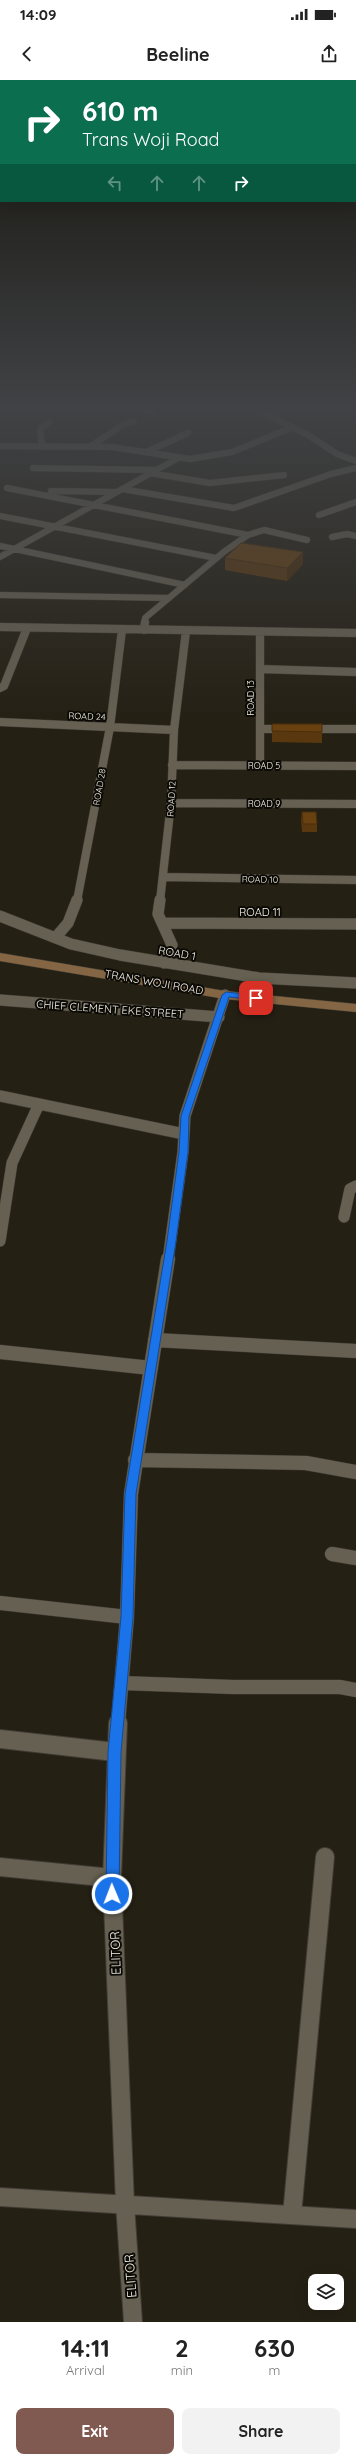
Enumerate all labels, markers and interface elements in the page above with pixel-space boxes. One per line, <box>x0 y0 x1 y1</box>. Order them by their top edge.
text: 14:09 <box>20 5 56 24</box>
icon: back <box>16 43 38 65</box>
text: Beeline <box>146 43 210 66</box>
icon: share <box>318 43 340 65</box>
text: 610 m <box>82 93 159 128</box>
icon: right <box>16 96 68 148</box>
text: Trans Woji Road <box>82 128 219 151</box>
icon: left <box>104 172 126 194</box>
icon: ahead <box>146 172 168 194</box>
icon: ahead <box>188 172 210 194</box>
icon: right <box>230 172 252 194</box>
street label: ROAD 13 <box>245 680 256 716</box>
street label: ROAD 24 <box>68 710 106 722</box>
street label: ROAD 5 <box>248 760 280 771</box>
street label: ROAD 28 <box>90 768 108 806</box>
street label: ROAD 12 <box>165 781 177 817</box>
street label: ROAD 9 <box>248 798 280 809</box>
street label: ROAD 10 <box>242 873 278 885</box>
street label: ROAD 11 <box>239 905 281 919</box>
street label: ROAD 1 <box>157 943 197 963</box>
street label: TRANS WOJI ROAD <box>104 966 204 998</box>
pin <box>239 981 273 1015</box>
icon: arrive <box>245 987 267 1009</box>
street label: CHIEF CLEMENT EKE STREET <box>36 997 185 1021</box>
position arrow <box>91 1873 133 1915</box>
street label: ELITOR <box>106 1931 124 1975</box>
street label: ELITOR <box>120 2253 140 2298</box>
map controls <box>308 2274 344 2310</box>
button: layers <box>308 2274 344 2310</box>
text: 14:11 <box>61 2333 110 2363</box>
text: 2 <box>175 2333 189 2363</box>
text: 630 <box>254 2333 295 2363</box>
text: Arrival <box>66 2362 105 2378</box>
text: min <box>171 2362 193 2378</box>
text: m <box>269 2362 280 2378</box>
button: Exit <box>16 2408 174 2454</box>
button: Share <box>182 2408 340 2454</box>

